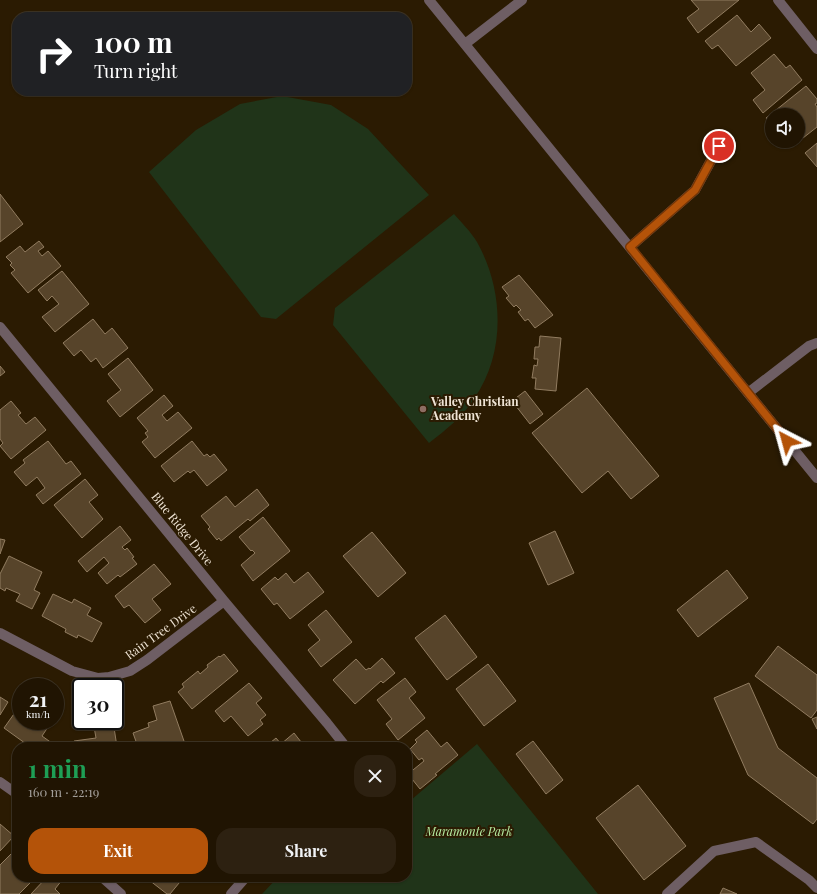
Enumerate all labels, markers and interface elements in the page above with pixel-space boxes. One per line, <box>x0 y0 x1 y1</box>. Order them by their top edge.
text: 100 m <box>94 23 173 60</box>
icon: right <box>28 28 80 80</box>
text: Turn right <box>94 59 177 83</box>
map controls <box>765 108 805 148</box>
button: sound <box>765 108 805 148</box>
pin <box>702 129 736 163</box>
icon: arrive <box>708 135 730 157</box>
place label: Valley Christian Academy <box>430 393 519 423</box>
marker: Valley Christian Academy <box>418 404 428 414</box>
position arrow <box>766 420 808 462</box>
street label: Blue Ridge Drive <box>148 488 217 568</box>
street label: Rain Tree Drive <box>122 600 199 662</box>
speed limit sign: 30 <box>72 678 124 730</box>
text: 21 <box>29 685 47 712</box>
text: km/h <box>26 707 50 721</box>
text: 1 min <box>28 752 87 784</box>
button: close <box>354 755 396 797</box>
text: 160 m · 22:19 <box>28 783 99 800</box>
park label: Maramonte Park <box>425 823 512 839</box>
button: Exit <box>28 828 208 874</box>
button: Share <box>216 828 396 874</box>

